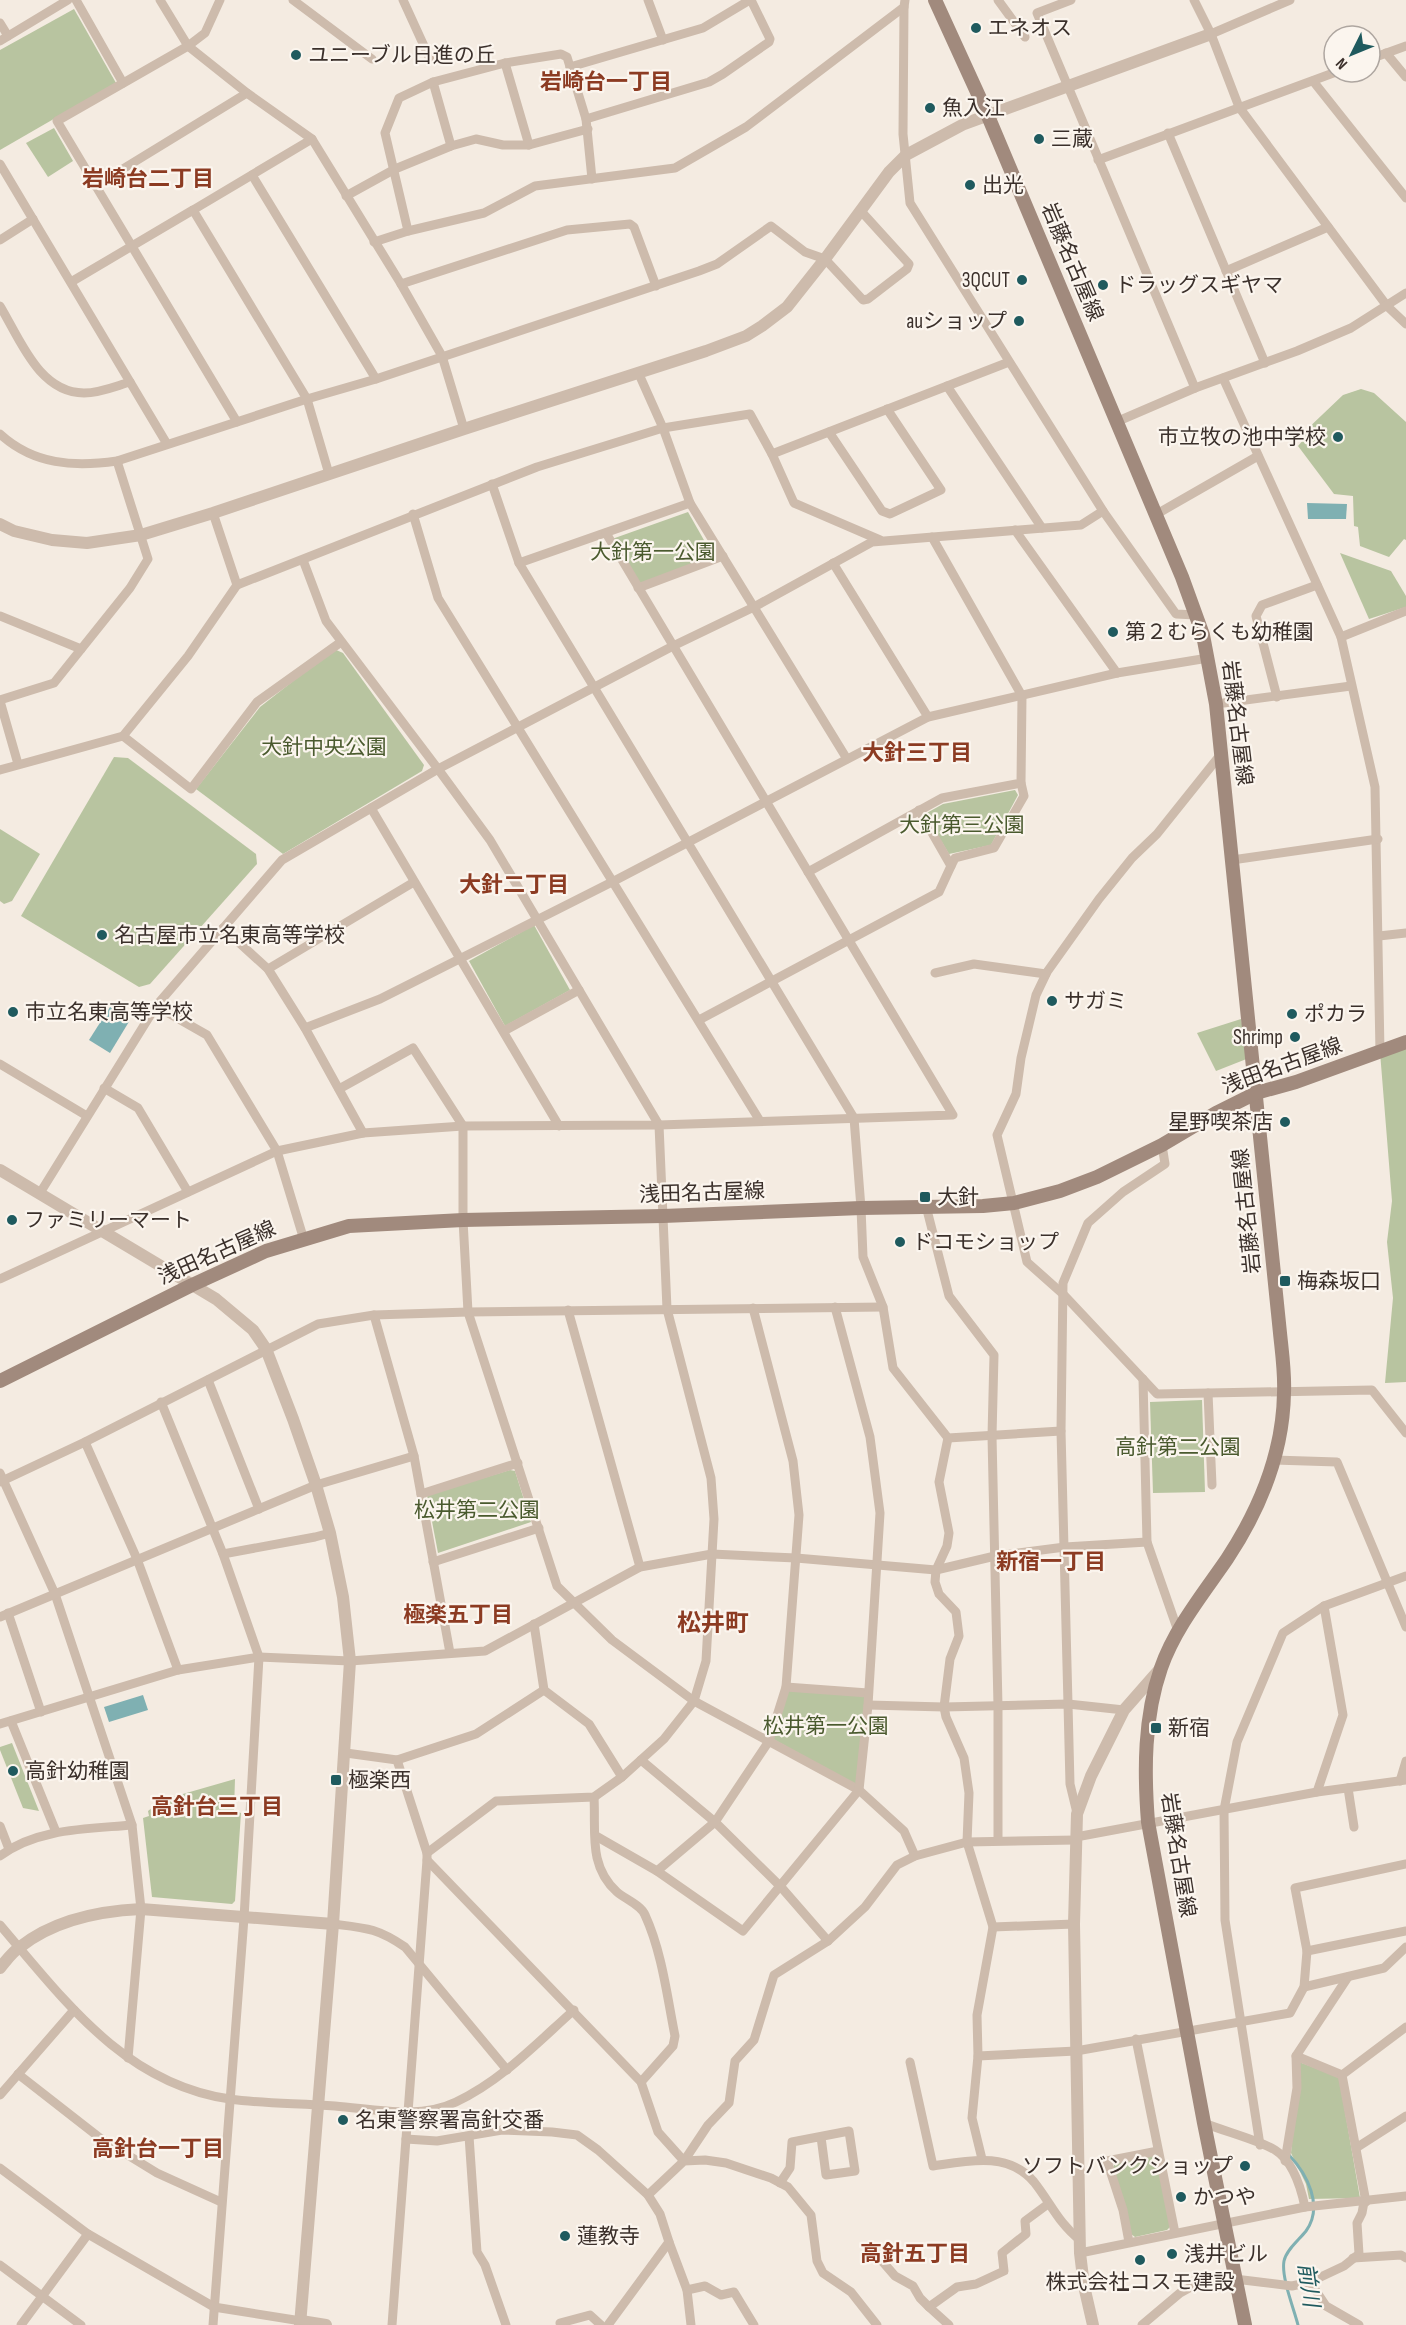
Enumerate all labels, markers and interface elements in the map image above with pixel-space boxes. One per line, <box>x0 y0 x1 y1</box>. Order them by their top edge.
place label: エネオス <box>988 16 1072 41</box>
marker: エネオス <box>969 21 983 35</box>
north arrow <box>1322 24 1382 84</box>
place label: ユニーブル日進の丘 <box>308 43 496 68</box>
marker: ユニーブル日進の丘 <box>289 48 303 62</box>
text: N <box>1332 54 1352 73</box>
district label: 岩崎台一丁目 <box>540 69 672 96</box>
place label: 魚入江 <box>942 96 1005 121</box>
marker: 魚入江 <box>923 101 937 115</box>
place label: 三蔵 <box>1051 127 1093 152</box>
marker: 三蔵 <box>1032 132 1046 146</box>
district label: 岩崎台二丁目 <box>82 166 214 193</box>
place label: 出光 <box>982 173 1024 198</box>
marker: 出光 <box>963 178 977 192</box>
street label: 岩藤名古屋線 <box>1036 199 1108 325</box>
place label: 3QCUT <box>962 268 1010 293</box>
marker: 3QCUT <box>1015 273 1029 287</box>
place label: ドラッグスギヤマ <box>1115 273 1283 298</box>
marker: ドラッグスギヤマ <box>1096 278 1110 292</box>
place label: auショップ <box>906 309 1007 334</box>
marker: auショップ <box>1012 314 1026 328</box>
place label: 市立牧の池中学校 <box>1158 425 1326 450</box>
marker: 市立牧の池中学校 <box>1331 430 1345 444</box>
park label: 大針第一公園 <box>590 540 716 565</box>
place label: 第２むらくも幼稚園 <box>1125 620 1314 645</box>
marker: 第２むらくも幼稚園 <box>1106 625 1120 639</box>
street label: 岩藤名古屋線 <box>1217 659 1257 787</box>
park label: 大針中央公園 <box>261 735 387 760</box>
district label: 大針三丁目 <box>862 740 972 767</box>
park label: 大針第三公園 <box>899 813 1025 838</box>
district label: 大針二丁目 <box>459 872 569 899</box>
place label: 名古屋市立名東高等学校 <box>114 923 345 948</box>
marker: 名古屋市立名東高等学校 <box>95 928 109 942</box>
place label: サガミ <box>1064 989 1127 1014</box>
marker: サガミ <box>1045 994 1059 1008</box>
place label: 市立名東高等学校 <box>25 1000 193 1025</box>
place label: ポカラ <box>1304 1002 1367 1027</box>
marker: 市立名東高等学校 <box>6 1005 20 1019</box>
marker: ポカラ <box>1285 1007 1299 1021</box>
place label: Shrimp <box>1233 1025 1283 1050</box>
marker: Shrimp <box>1288 1030 1302 1044</box>
street label: 浅田名古屋線 <box>1219 1033 1345 1099</box>
place label: 星野喫茶店 <box>1168 1110 1273 1135</box>
marker: 星野喫茶店 <box>1278 1115 1292 1129</box>
street label: 岩藤名古屋線 <box>1228 1147 1266 1275</box>
street label: 浅田名古屋線 <box>639 1178 765 1208</box>
place label: 大針 <box>937 1185 979 1210</box>
marker: 大針 <box>918 1190 932 1204</box>
place label: ファミリーマート <box>24 1208 192 1233</box>
marker: ファミリーマート <box>5 1213 19 1227</box>
street label: 浅田名古屋線 <box>154 1216 280 1290</box>
place label: ドコモショップ <box>912 1230 1059 1255</box>
marker: ドコモショップ <box>893 1235 907 1249</box>
place label: 梅森坂口 <box>1297 1269 1381 1294</box>
marker: 梅森坂口 <box>1278 1274 1292 1288</box>
park label: 高針第二公園 <box>1115 1435 1241 1460</box>
park label: 松井第二公園 <box>414 1498 540 1523</box>
district label: 新宿一丁目 <box>996 1549 1106 1576</box>
district label: 極楽五丁目 <box>403 1602 513 1629</box>
district label: 松井町 <box>677 1609 749 1638</box>
park label: 松井第一公園 <box>763 1714 889 1739</box>
place label: 新宿 <box>1168 1716 1210 1741</box>
marker: 新宿 <box>1149 1721 1163 1735</box>
place label: 高針幼稚園 <box>25 1759 130 1784</box>
marker: 高針幼稚園 <box>6 1764 20 1778</box>
place label: 極楽西 <box>348 1768 411 1793</box>
marker: 極楽西 <box>329 1773 343 1787</box>
street label: 岩藤名古屋線 <box>1156 1791 1200 1919</box>
district label: 高針台三丁目 <box>151 1794 283 1821</box>
place label: 名東警察署高針交番 <box>355 2108 544 2133</box>
marker: 名東警察署高針交番 <box>336 2113 350 2127</box>
district label: 高針台一丁目 <box>92 2136 224 2163</box>
place label: ソフトバンクショップ <box>1022 2154 1233 2179</box>
marker: ソフトバンクショップ <box>1238 2159 1252 2173</box>
place label: かつや <box>1193 2185 1256 2210</box>
marker: かつや <box>1174 2190 1188 2204</box>
place label: 蓮教寺 <box>577 2224 640 2249</box>
marker: 蓮教寺 <box>558 2229 572 2243</box>
district label: 高針五丁目 <box>860 2241 970 2268</box>
place label: 浅井ビル <box>1184 2242 1268 2267</box>
marker: 浅井ビル <box>1165 2247 1179 2261</box>
marker: 株式会社コスモ建設 <box>1133 2253 1147 2267</box>
water label: 前川 <box>1292 2261 1325 2311</box>
place label: 株式会社コスモ建設 <box>1046 2270 1235 2295</box>

